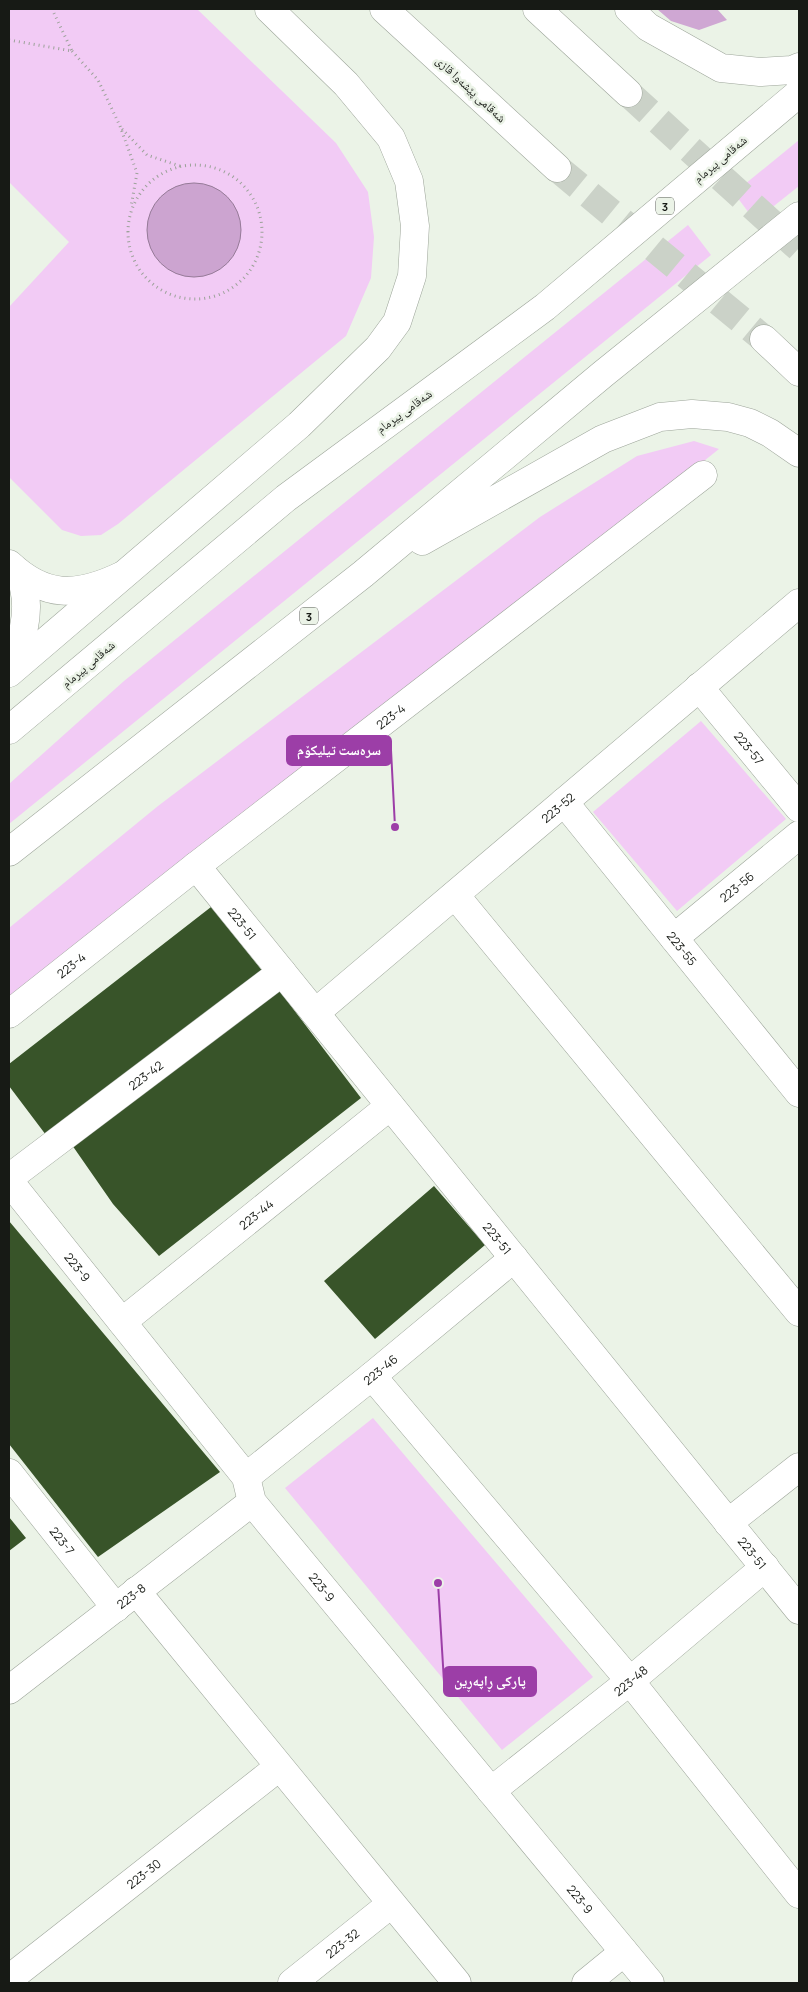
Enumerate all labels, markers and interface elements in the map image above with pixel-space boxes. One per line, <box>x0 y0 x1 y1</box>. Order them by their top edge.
street label: شەقامی پێشەوا قازی <box>432 52 510 126</box>
street label: شەقامی پیرمام <box>690 131 751 186</box>
road number: 3 <box>656 198 674 215</box>
street label: شەقامی پیرمام <box>373 385 435 437</box>
road number: 3 <box>300 608 318 624</box>
street label: شەقامی پیرمام <box>58 636 119 691</box>
street label: 223-4 <box>372 699 408 733</box>
street label: 223-57 <box>731 728 768 768</box>
callout: سره‌ست تیلیکۆم <box>287 736 391 765</box>
text: سره‌ست تیلیکۆم <box>297 740 381 760</box>
street label: 223-52 <box>537 788 578 826</box>
street label: 223-56 <box>716 867 757 906</box>
street label: 223-51 <box>224 904 261 943</box>
street label: 223-55 <box>663 928 701 969</box>
street label: 223-4 <box>53 948 89 982</box>
street label: 223-42 <box>125 1056 166 1094</box>
street label: 223-44 <box>235 1195 277 1233</box>
street label: 223-51 <box>479 1218 516 1258</box>
street label: 223-9 <box>61 1249 95 1285</box>
street label: 223-46 <box>359 1350 401 1389</box>
street label: 223-7 <box>46 1523 79 1558</box>
street label: 223-51 <box>734 1533 771 1572</box>
street label: 223-9 <box>305 1569 339 1605</box>
street label: 223-8 <box>113 1579 149 1612</box>
street label: 223-48 <box>610 1661 651 1699</box>
callout: پارکی ڕاپەڕین <box>444 1667 536 1696</box>
text: پارکی ڕاپەڕین <box>454 1671 526 1693</box>
street label: 223-30 <box>123 1855 164 1892</box>
street label: 223-9 <box>563 1881 597 1917</box>
street label: 223-32 <box>322 1924 363 1962</box>

